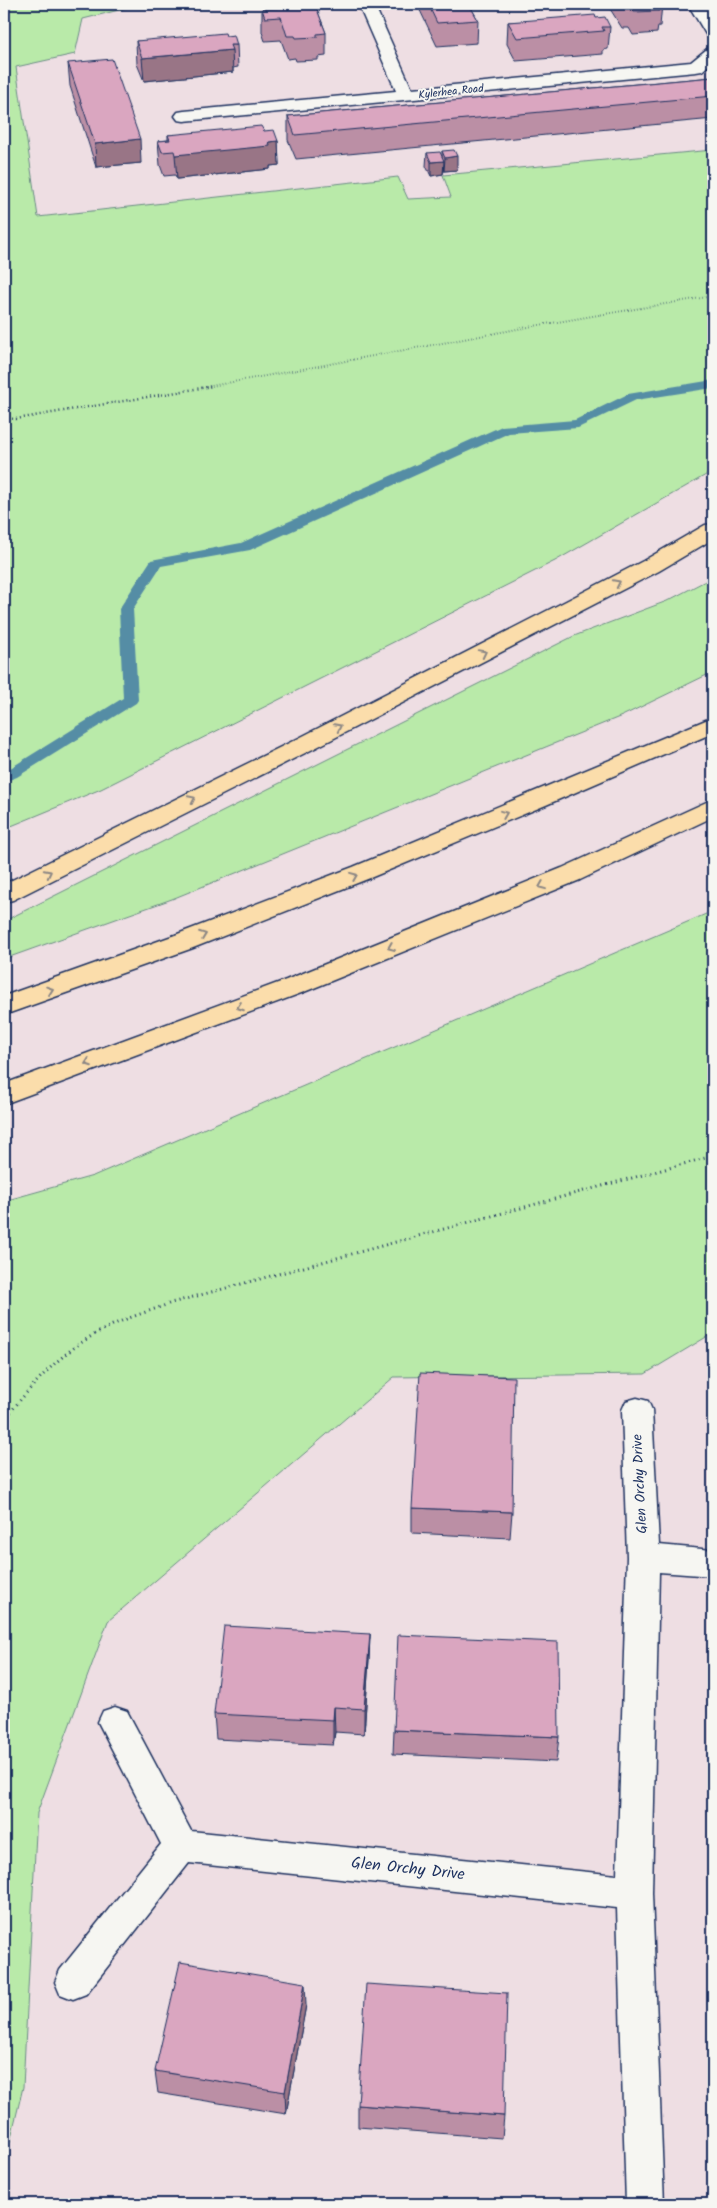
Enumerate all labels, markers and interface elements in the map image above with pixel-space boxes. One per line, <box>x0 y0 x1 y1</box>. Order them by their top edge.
street label: Kylerhea Road <box>418 80 485 104</box>
one-way arrow <box>612 579 621 589</box>
one-way arrow <box>477 649 486 659</box>
one-way arrow <box>333 723 342 733</box>
one-way arrow <box>187 795 196 805</box>
one-way arrow <box>500 810 508 820</box>
one-way arrow <box>43 869 52 879</box>
one-way arrow <box>349 872 358 883</box>
one-way arrow <box>538 879 547 890</box>
one-way arrow <box>198 931 206 941</box>
one-way arrow <box>387 941 396 951</box>
one-way arrow <box>45 986 54 996</box>
one-way arrow <box>236 1001 245 1011</box>
one-way arrow <box>84 1057 93 1067</box>
street label: Glen Orchy Drive <box>626 1433 654 1534</box>
street label: Glen Orchy Drive <box>350 1851 466 1887</box>

